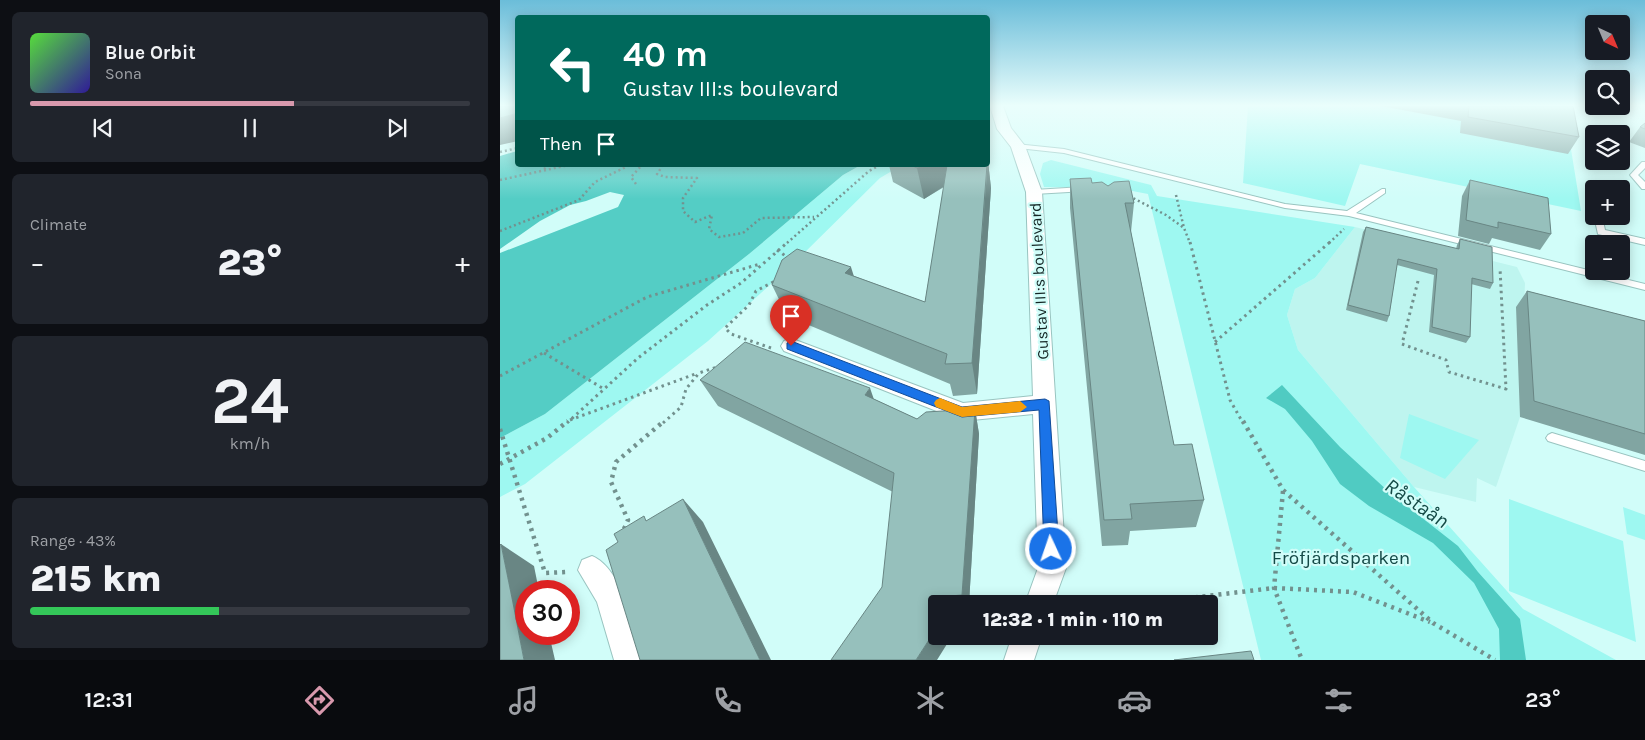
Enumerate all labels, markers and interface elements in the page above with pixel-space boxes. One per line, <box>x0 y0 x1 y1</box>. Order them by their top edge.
north arrow <box>1585 15 1630 60</box>
map controls <box>1585 15 1630 280</box>
text: 40 m <box>623 34 708 75</box>
icon: left <box>540 35 605 100</box>
text: Blue Orbit <box>105 42 196 64</box>
text: Sona <box>105 64 142 83</box>
button: search <box>1585 70 1630 115</box>
text: Gustav III:s boulevard <box>623 76 839 102</box>
icon: previous <box>89 114 117 142</box>
icon: pause <box>236 114 264 142</box>
icon: next <box>383 114 411 142</box>
button: layers <box>1585 125 1630 170</box>
icon: arrive <box>592 130 620 158</box>
text: Then <box>540 133 582 155</box>
button: + <box>1585 180 1630 225</box>
street label: Gustav III:s boulevard <box>1025 202 1053 360</box>
text: Climate <box>30 215 87 234</box>
button: − <box>1585 235 1630 280</box>
text: 23° <box>217 240 283 285</box>
text: − <box>30 246 45 279</box>
text: + <box>455 246 470 279</box>
pin <box>770 295 812 346</box>
icon: arrive <box>777 302 805 330</box>
text: 24 <box>211 363 289 439</box>
text: km/h <box>230 434 270 453</box>
water label: Råstaån <box>1381 473 1453 533</box>
position arrow <box>1024 522 1076 574</box>
text: Range · 43% <box>30 531 116 550</box>
park label: Fröfjärdsparken <box>1272 547 1410 569</box>
text: 215 km <box>30 556 162 601</box>
speed limit sign: 30 <box>515 580 580 645</box>
text: 12:32 · 1 min · 110 m <box>983 609 1163 631</box>
icon: directions <box>302 683 337 718</box>
icon: music <box>506 683 541 718</box>
icon: phone <box>710 683 745 718</box>
icon: climate <box>913 683 948 718</box>
icon: car <box>1117 683 1152 718</box>
icon: filters <box>1321 683 1356 718</box>
text: 12:31 <box>84 687 133 713</box>
text: 23° <box>1525 687 1560 713</box>

